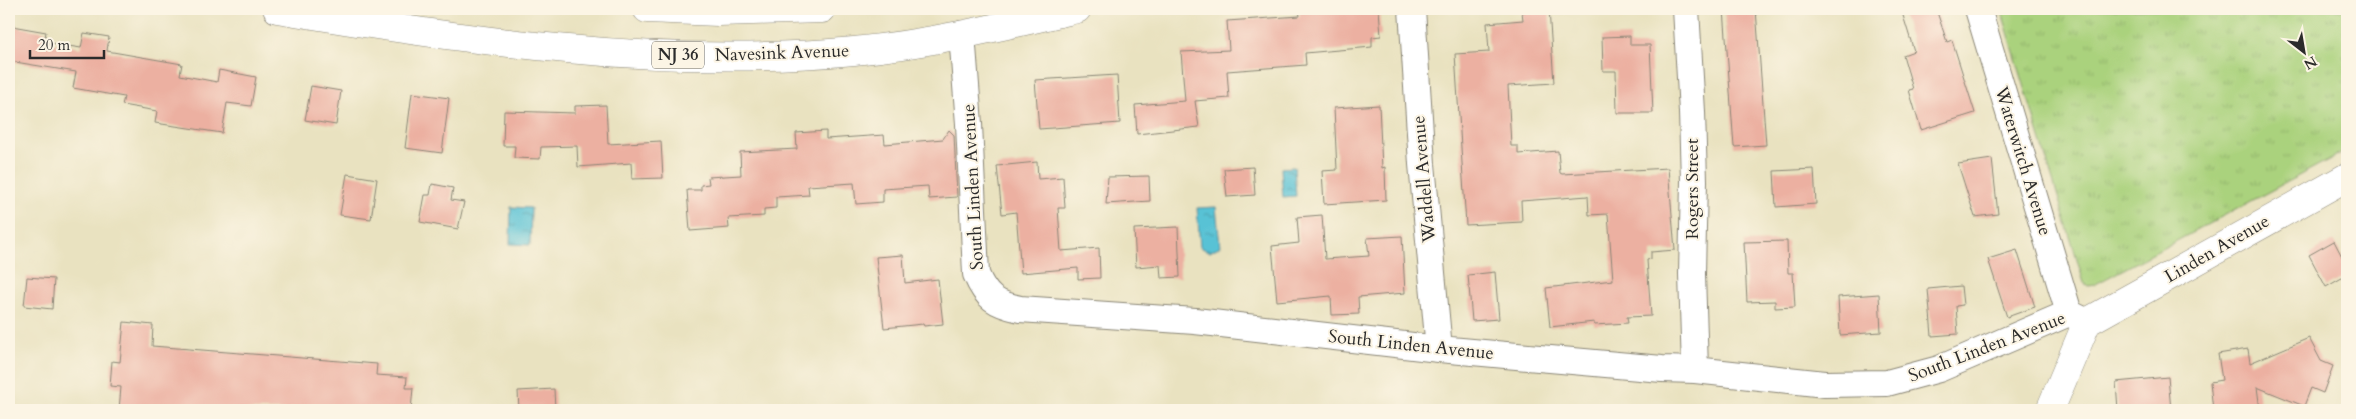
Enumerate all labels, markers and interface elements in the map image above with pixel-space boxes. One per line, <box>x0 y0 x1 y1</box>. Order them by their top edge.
scale bar <box>30 28 104 60</box>
north arrow <box>2278 28 2328 78</box>
text: 20 m <box>38 35 70 55</box>
street label: Navesink Avenue <box>714 38 850 68</box>
road number: NJ 36 <box>652 42 704 68</box>
text: N <box>2300 51 2321 74</box>
street label: Waterwitch Avenue <box>1988 82 2058 239</box>
street label: South Linden Avenue <box>956 103 990 271</box>
street label: Waddell Avenue <box>1406 114 1442 245</box>
street label: Rogers Street <box>1680 138 1705 240</box>
street label: Linden Avenue <box>2160 209 2274 289</box>
street label: South Linden Avenue <box>1905 306 2069 388</box>
street label: South Linden Avenue <box>1327 324 1495 366</box>

